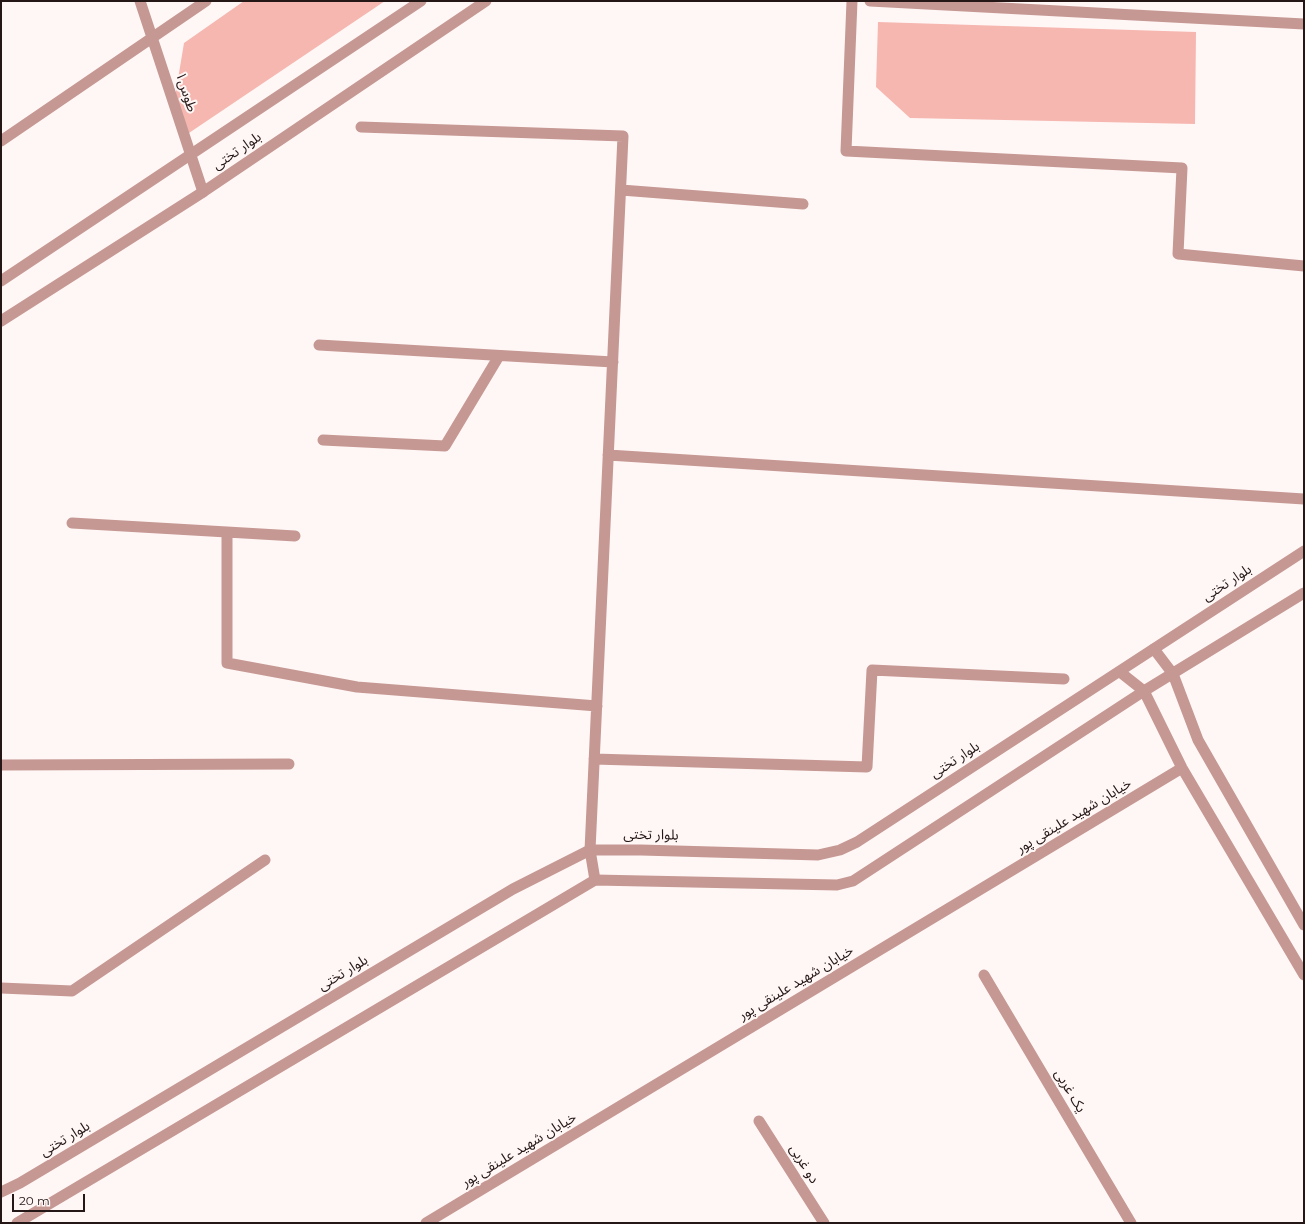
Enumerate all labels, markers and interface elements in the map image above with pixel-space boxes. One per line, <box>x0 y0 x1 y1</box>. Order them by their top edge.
street label: طوس۱ <box>172 70 200 114</box>
street label: بلوار تختی <box>209 129 265 173</box>
street label: بلوار تختی <box>1199 561 1255 605</box>
street label: بلوار تختی <box>927 738 983 782</box>
street label: خیابان شهید علینقی پور <box>1013 775 1135 857</box>
street label: بلوار تختی <box>623 826 679 844</box>
street label: خیابان شهید علینقی پور <box>735 942 857 1024</box>
street label: بلوار تختی <box>315 952 371 994</box>
street label: یک غربی <box>1051 1066 1089 1116</box>
street label: خیابان شهید علینقی پور <box>458 1109 580 1191</box>
street label: بلوار تختی <box>37 1118 93 1160</box>
street label: دو غربی <box>786 1141 822 1187</box>
scale bar <box>14 1186 87 1212</box>
text: 20 m <box>19 1193 50 1208</box>

